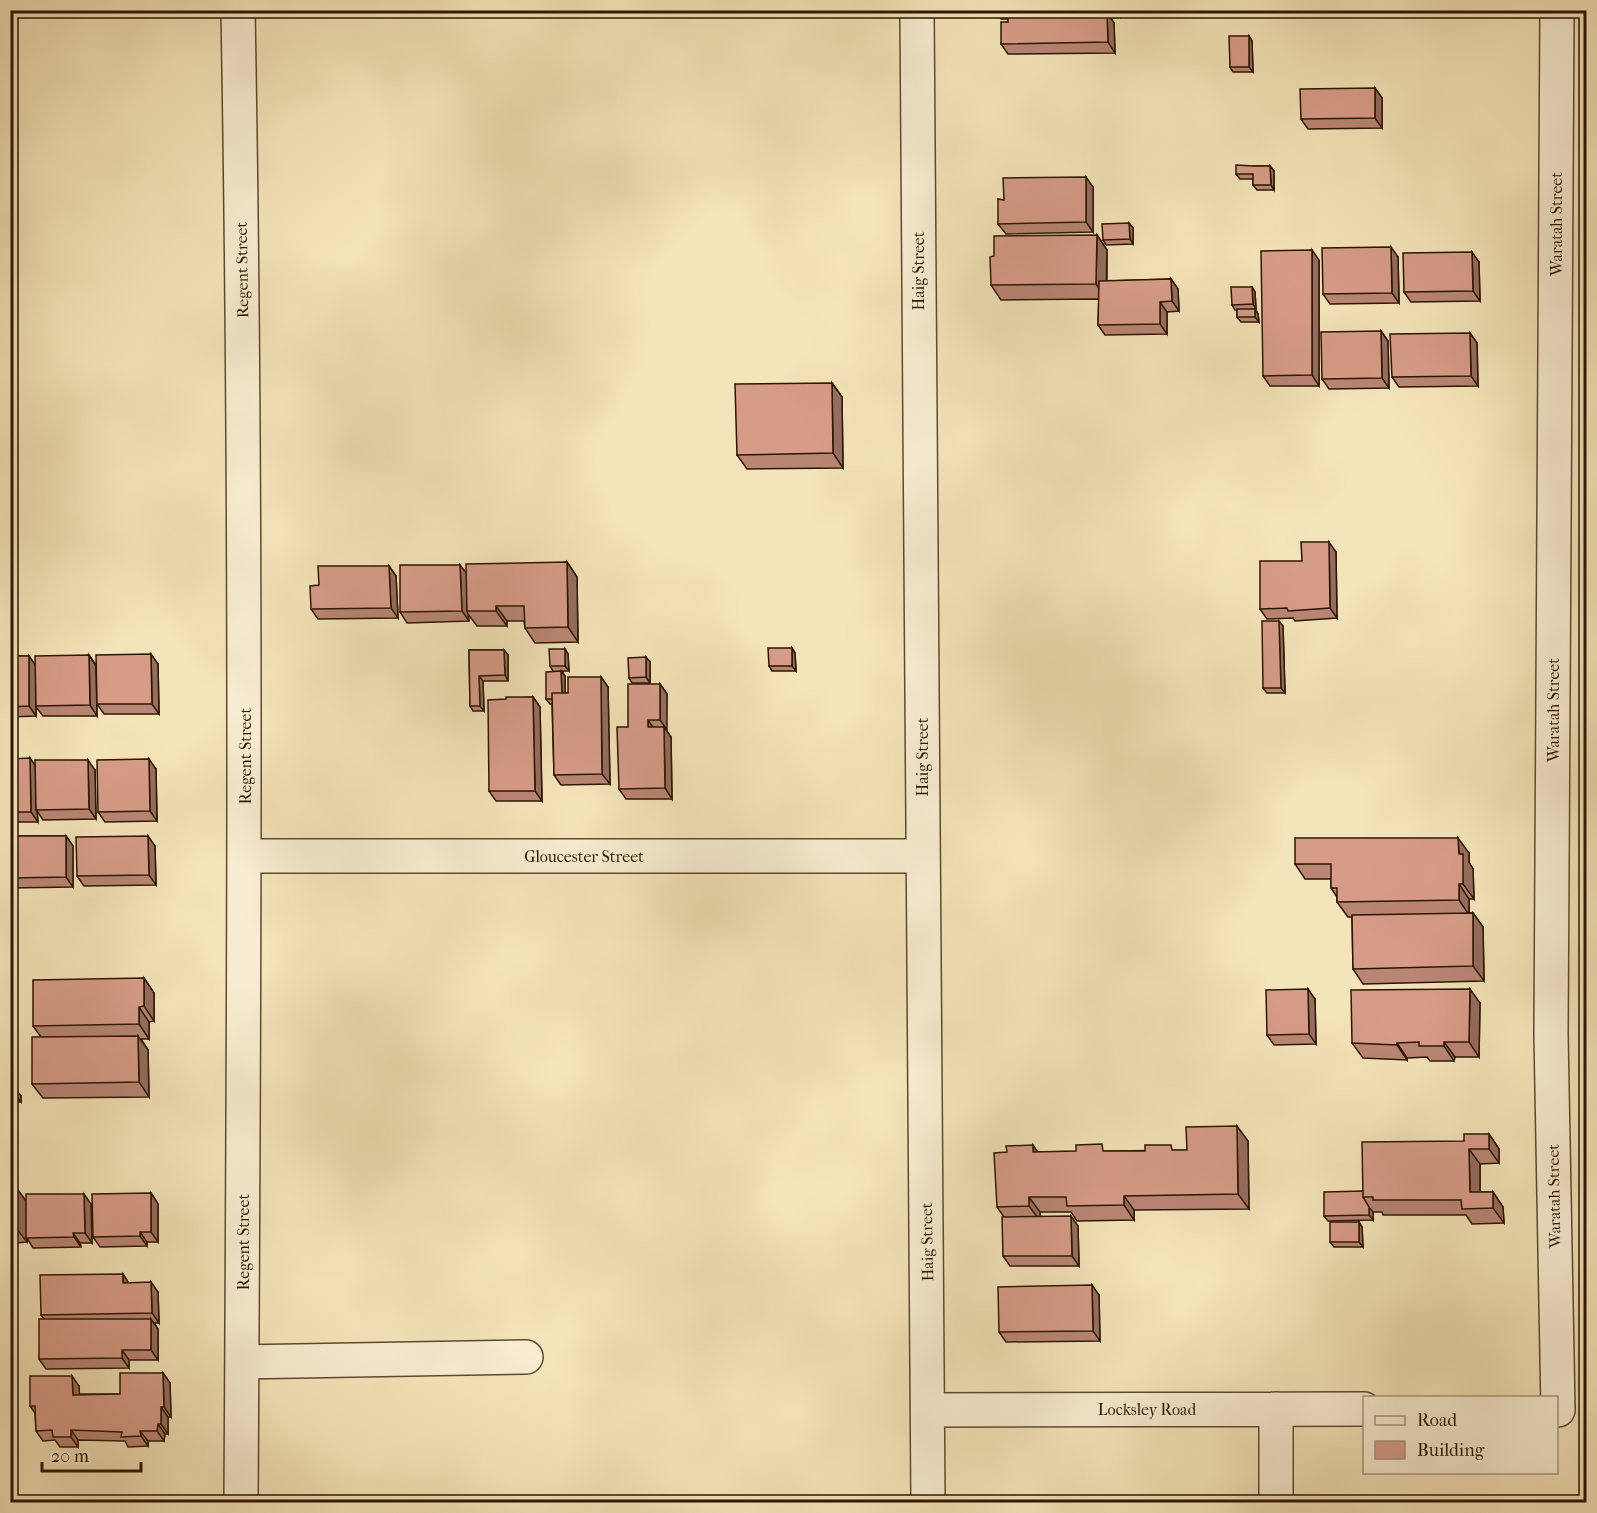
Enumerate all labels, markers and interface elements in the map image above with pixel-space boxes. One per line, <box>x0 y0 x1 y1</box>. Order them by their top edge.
street label: Waratah Street <box>1547 172 1566 277</box>
street label: Regent Street <box>232 221 252 318</box>
street label: Haig Street <box>909 231 928 310</box>
street label: Waratah Street <box>1544 658 1563 763</box>
street label: Regent Street <box>236 708 255 804</box>
street label: Haig Street <box>913 717 932 796</box>
street label: Gloucester Street <box>524 847 644 866</box>
street label: Waratah Street <box>1544 1144 1564 1249</box>
street label: Regent Street <box>234 1194 253 1290</box>
street label: Haig Street <box>917 1202 937 1282</box>
legend <box>1363 1396 1558 1474</box>
street label: Locksley Road <box>1098 1400 1197 1419</box>
text: Road <box>1417 1410 1457 1431</box>
scale bar <box>42 1435 141 1473</box>
text: Building <box>1417 1440 1485 1461</box>
text: 20 m <box>51 1446 89 1467</box>

